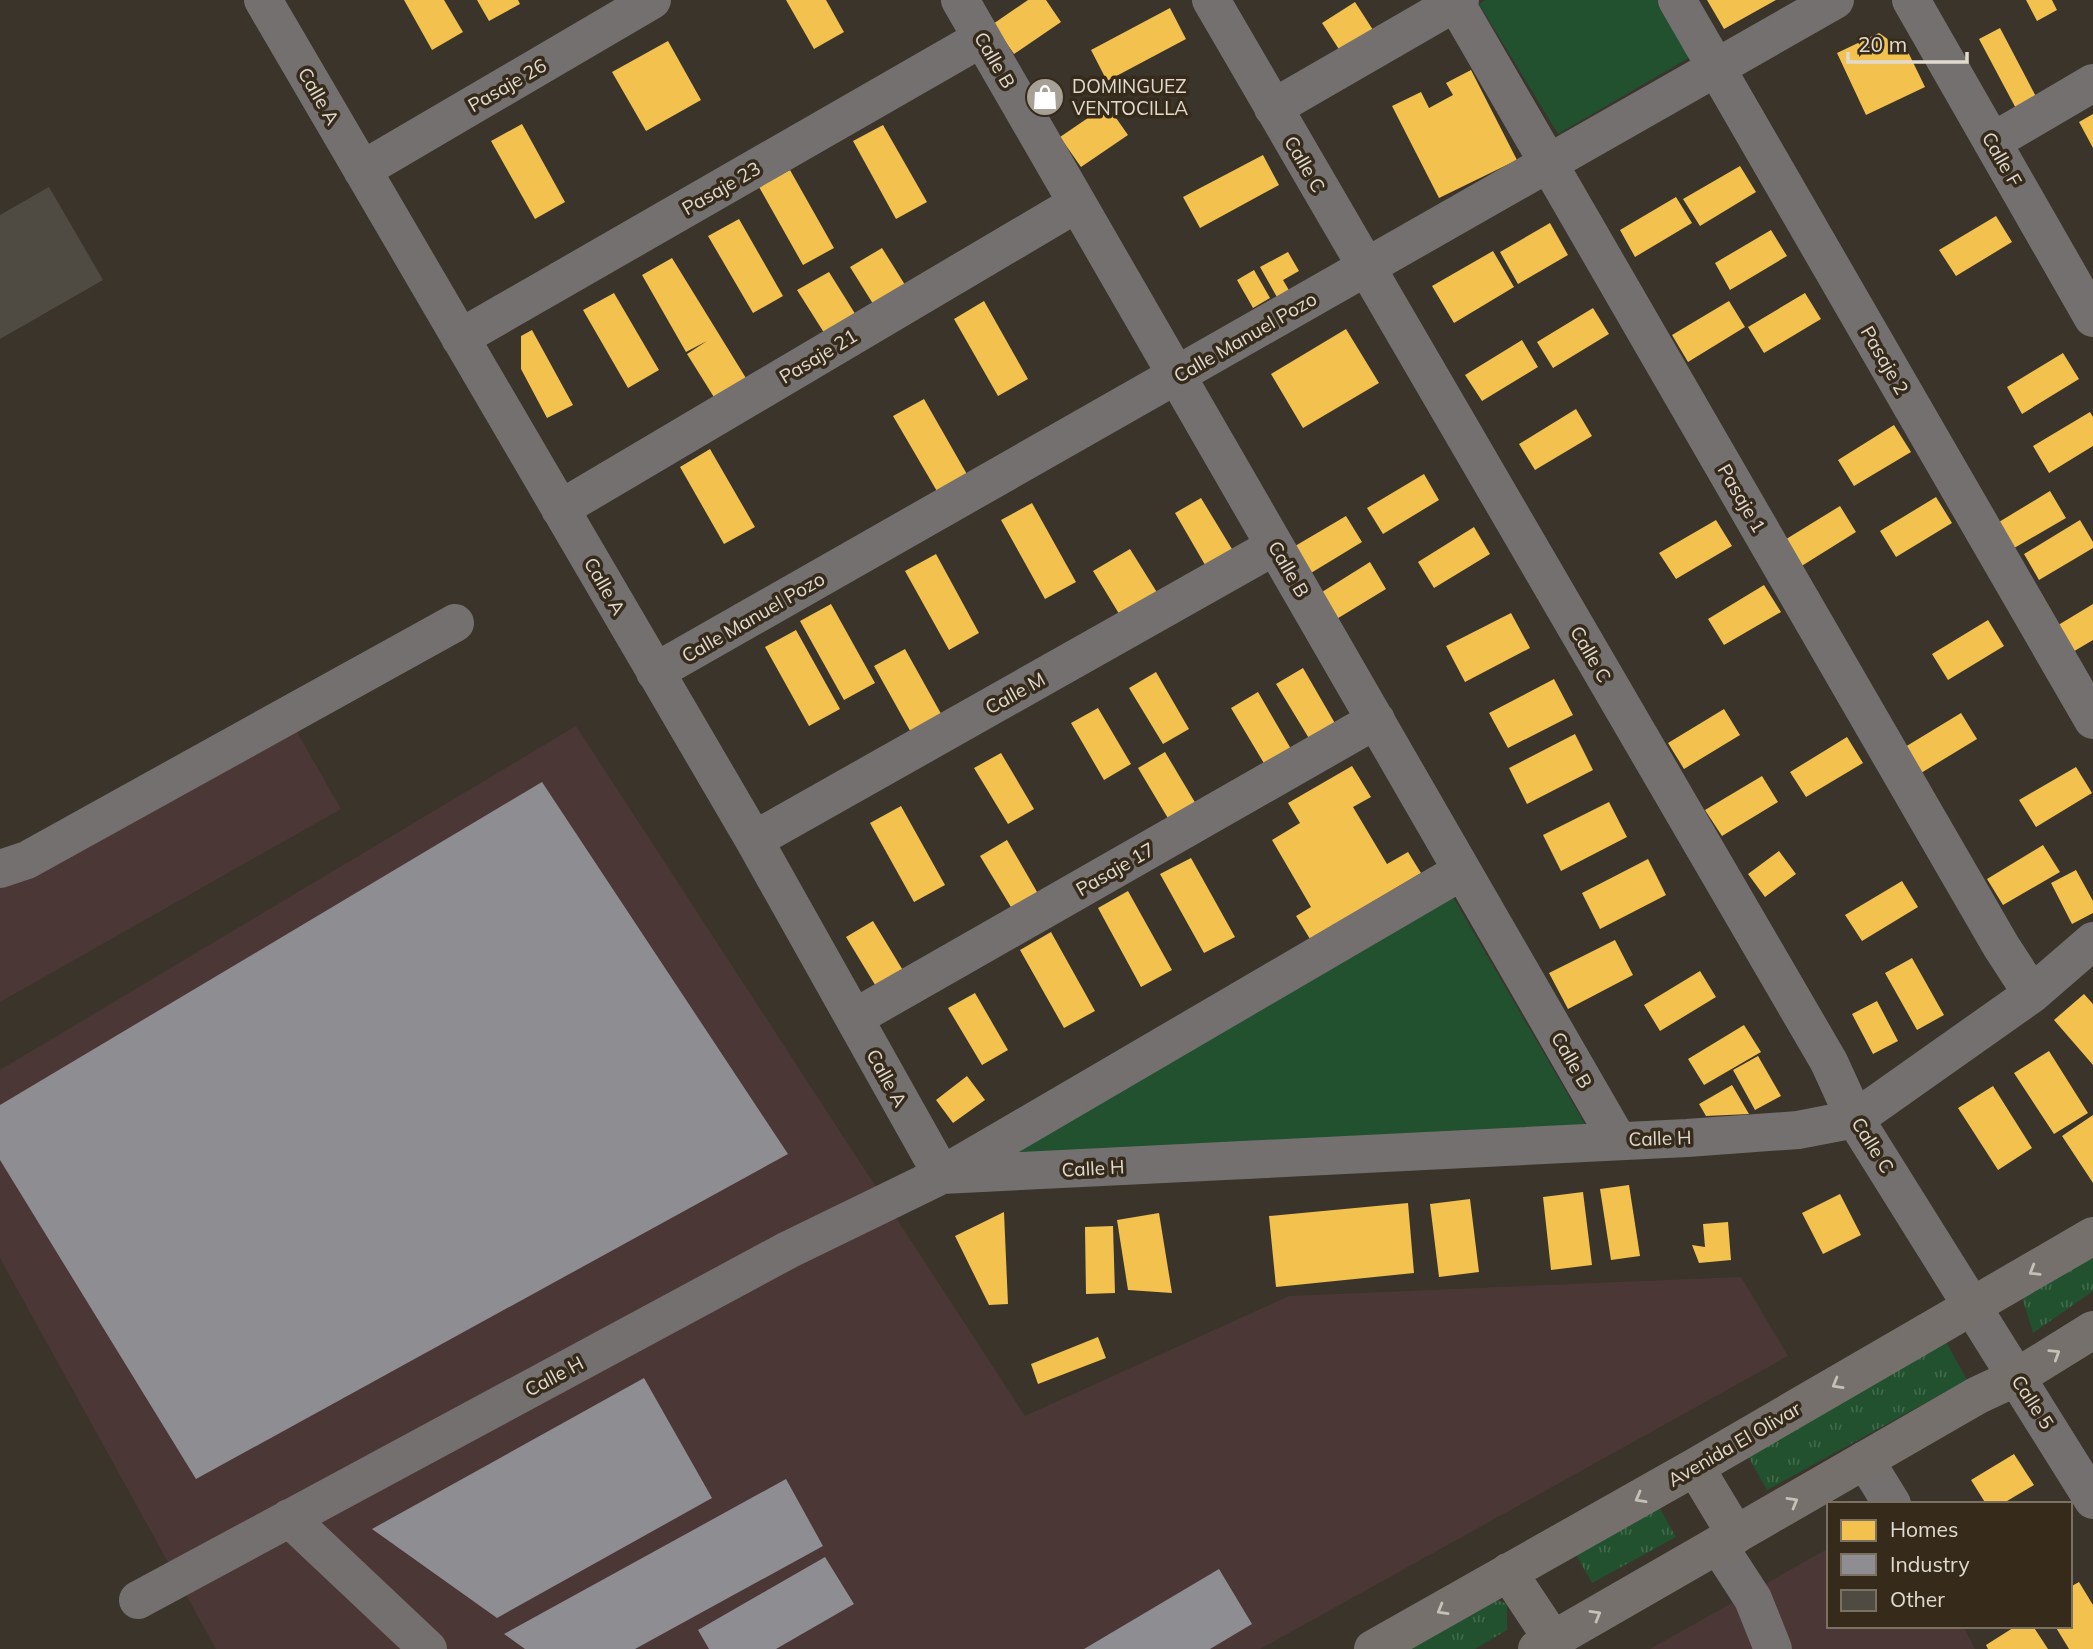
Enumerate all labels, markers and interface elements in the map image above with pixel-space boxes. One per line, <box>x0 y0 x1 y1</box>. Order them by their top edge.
scale bar <box>1848 21 1967 65</box>
street label: Calle B <box>969 27 1021 93</box>
text: 20 m <box>1858 31 1907 57</box>
street label: Pasaje 26 <box>463 53 551 117</box>
street label: Calle A <box>293 63 345 129</box>
place label: DOMINGUEZ VENTOCILLA <box>1072 74 1188 120</box>
shop icon: DOMINGUEZ VENTOCILLA <box>1024 76 1066 118</box>
street label: Calle F <box>1977 127 2027 191</box>
street label: Calle C <box>1279 131 1331 197</box>
street label: Pasaje 23 <box>677 156 765 220</box>
street label: Calle Manuel Pozo <box>1169 286 1321 388</box>
street label: Pasaje 2 <box>1856 321 1914 399</box>
street label: Pasaje 21 <box>775 323 861 389</box>
street label: Pasaje 1 <box>1713 459 1771 537</box>
street label: Calle B <box>1263 536 1315 602</box>
street label: Calle A <box>579 553 631 619</box>
street label: Calle Manuel Pozo <box>677 566 829 668</box>
street label: Calle C <box>1565 621 1617 687</box>
street label: Calle M <box>981 667 1049 719</box>
street label: Pasaje 17 <box>1071 837 1159 901</box>
street label: Calle B <box>1546 1027 1598 1093</box>
street label: Calle A <box>861 1045 913 1111</box>
street label: Calle C <box>1847 1113 1899 1177</box>
street label: Calle H <box>1628 1125 1692 1151</box>
street label: Calle H <box>1061 1154 1125 1182</box>
one-way arrow <box>2029 1262 2042 1275</box>
one-way arrow <box>2047 1349 2060 1362</box>
street label: Calle H <box>521 1351 587 1401</box>
street label: Calle 5 <box>2007 1370 2059 1434</box>
one-way arrow <box>1832 1376 1845 1389</box>
street label: Avenida El Olivar <box>1663 1396 1805 1492</box>
one-way arrow <box>1635 1490 1647 1503</box>
one-way arrow <box>1786 1497 1799 1510</box>
legend <box>1827 1502 2072 1628</box>
text: Homes <box>1890 1516 1958 1542</box>
text: Industry <box>1890 1551 1970 1577</box>
text: Other <box>1890 1586 1945 1612</box>
one-way arrow <box>1437 1601 1450 1614</box>
one-way arrow <box>1589 1610 1601 1623</box>

